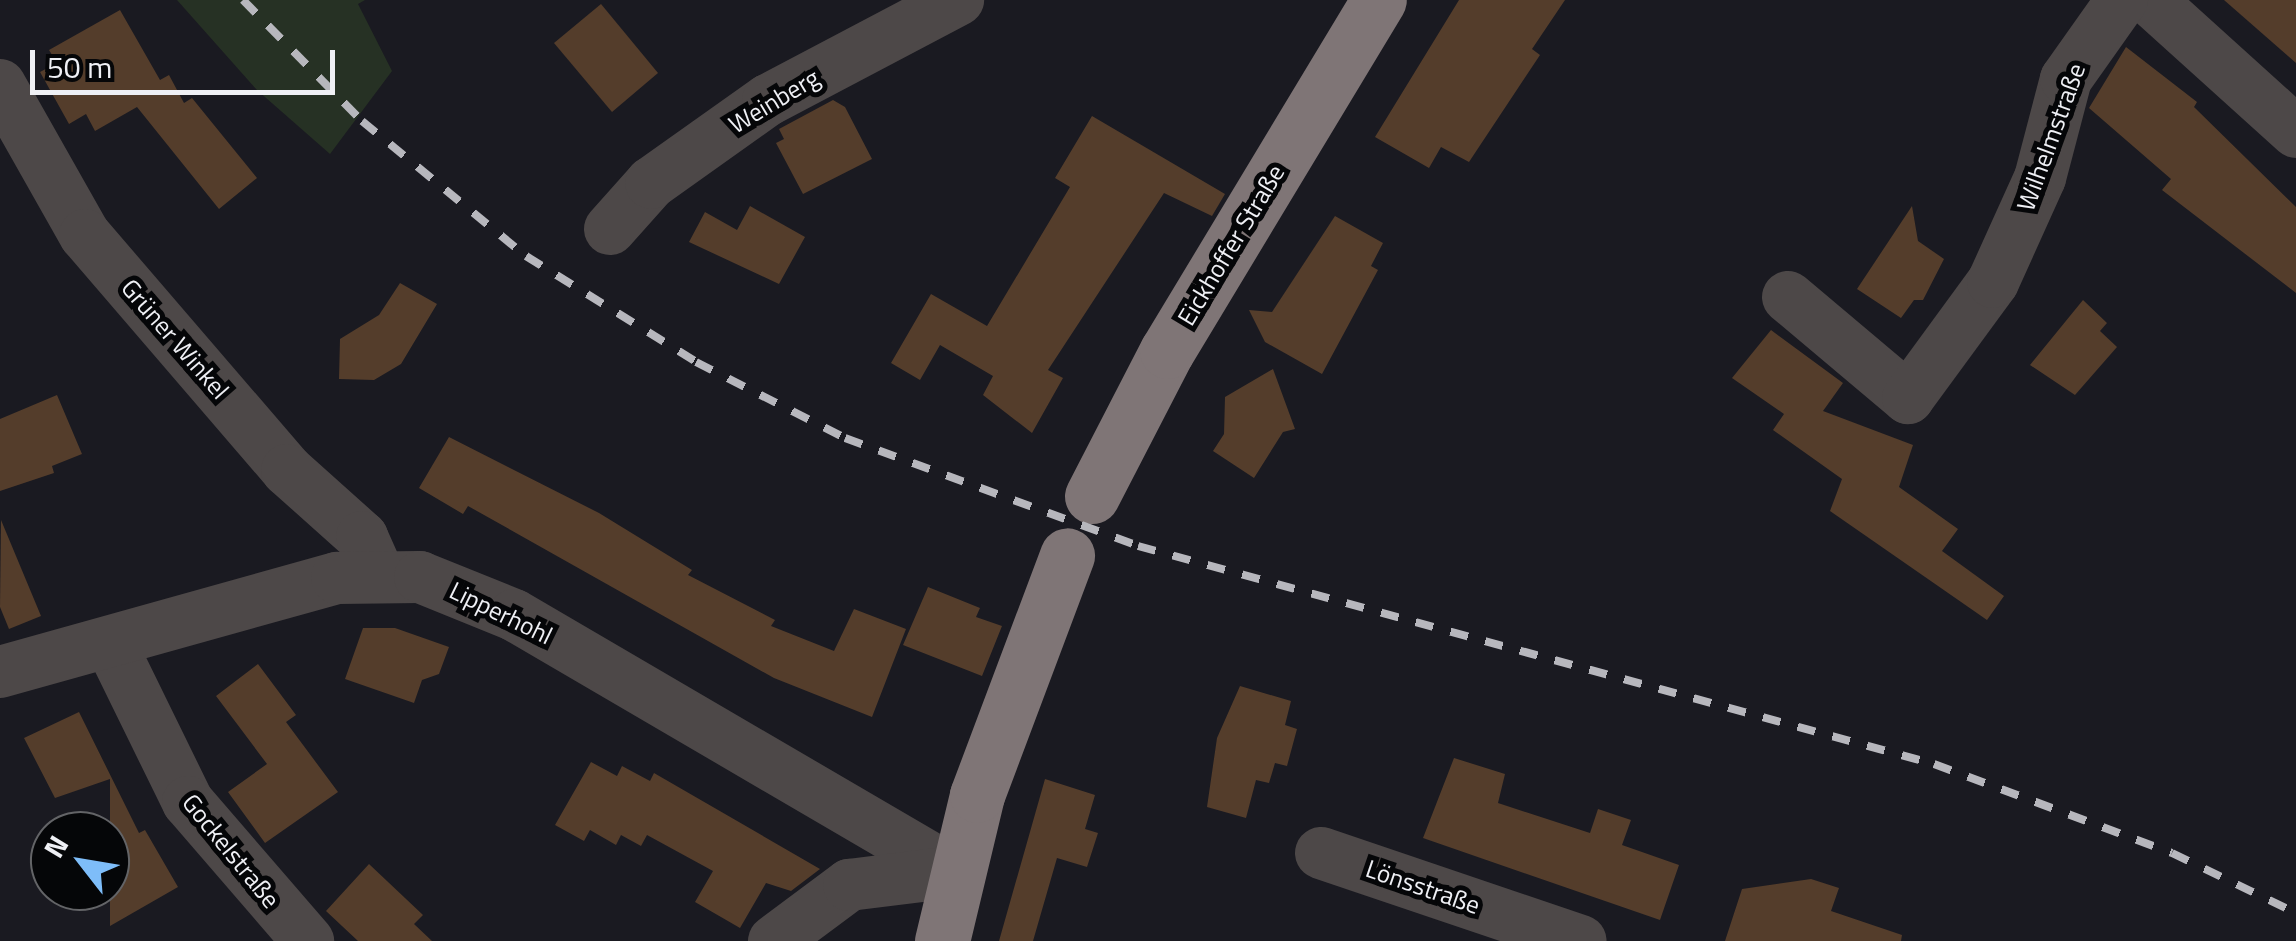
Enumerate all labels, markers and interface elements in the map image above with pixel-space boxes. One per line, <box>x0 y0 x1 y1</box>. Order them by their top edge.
scale bar <box>35 30 340 92</box>
text: 50 m <box>47 44 112 90</box>
street label: Wilhelmstraße <box>2010 59 2092 215</box>
street label: Weinberg <box>723 62 825 140</box>
street label: Eickhoffer Straße <box>1171 159 1291 331</box>
street label: Grüner Winkel <box>115 273 235 405</box>
street label: Lipperhohl <box>445 575 557 651</box>
street label: Gockelstraße <box>176 788 286 914</box>
north arrow <box>30 811 130 911</box>
text: N <box>32 827 79 866</box>
street label: Lönsstraße <box>1362 854 1484 920</box>

